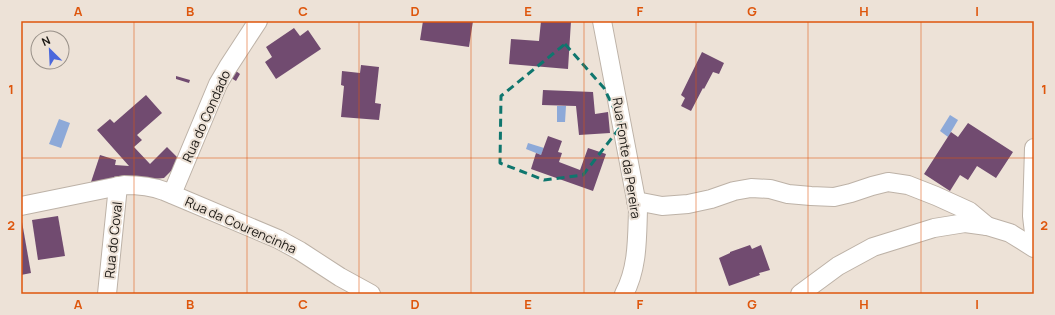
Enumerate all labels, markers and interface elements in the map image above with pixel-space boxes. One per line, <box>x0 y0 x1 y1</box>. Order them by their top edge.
text: A <box>74 2 83 20</box>
text: B <box>186 2 194 20</box>
text: C <box>298 2 308 20</box>
text: D <box>410 2 420 20</box>
text: E <box>524 2 532 20</box>
text: F <box>637 2 644 20</box>
text: G <box>747 2 757 20</box>
text: H <box>859 2 869 20</box>
text: I <box>975 2 979 20</box>
north arrow <box>30 30 70 70</box>
text: N <box>39 32 52 49</box>
street label: Rua do Condado <box>178 67 234 165</box>
text: 1 <box>8 80 14 98</box>
text: 1 <box>1041 80 1047 98</box>
street label: Rua Fonte da Pereira <box>609 96 645 220</box>
street label: Rua da Courencinha <box>182 192 300 258</box>
street label: Rua do Coval <box>100 201 126 279</box>
text: 2 <box>7 216 15 234</box>
text: 2 <box>1040 216 1048 234</box>
text: A <box>74 295 83 313</box>
text: B <box>186 295 194 313</box>
text: C <box>298 295 308 313</box>
text: D <box>410 295 420 313</box>
text: E <box>524 295 532 313</box>
text: F <box>637 295 644 313</box>
text: G <box>747 295 757 313</box>
text: H <box>859 295 869 313</box>
text: I <box>975 295 979 313</box>

